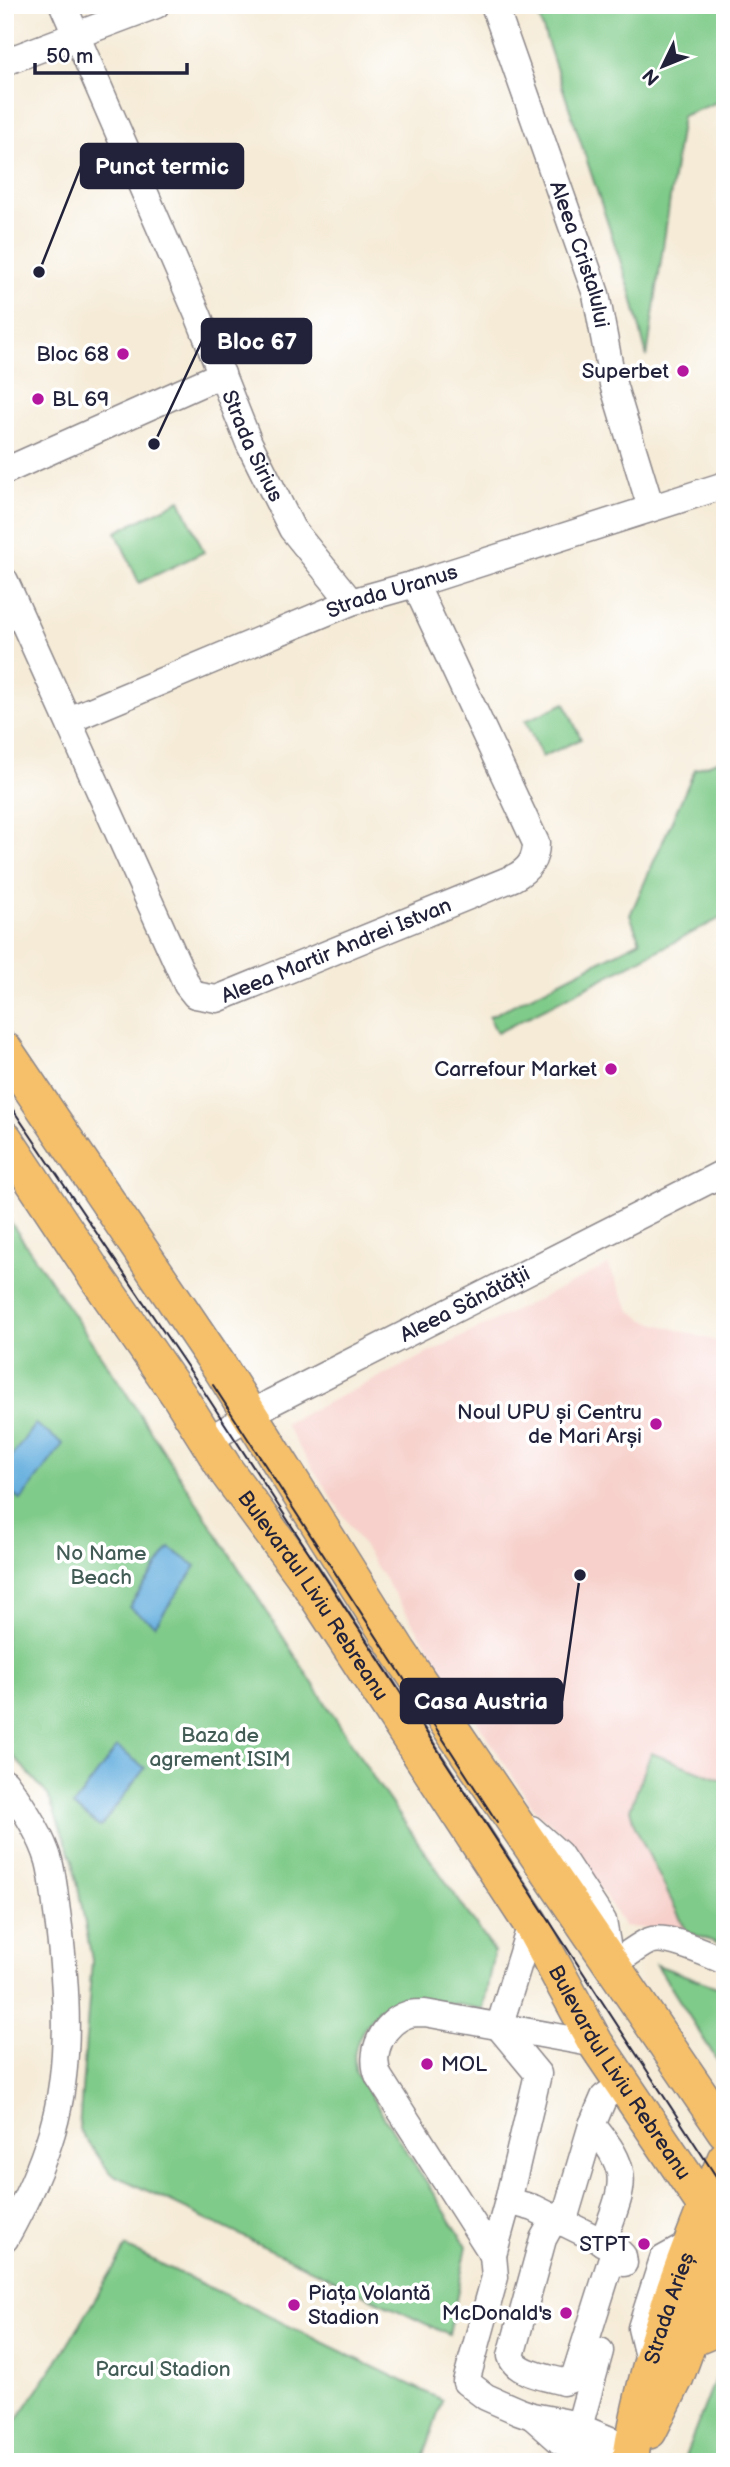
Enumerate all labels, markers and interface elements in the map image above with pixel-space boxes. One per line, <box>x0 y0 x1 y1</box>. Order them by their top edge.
scale bar <box>35 32 187 76</box>
north arrow <box>628 32 698 102</box>
text: 50 m <box>46 44 93 69</box>
text: N <box>638 64 665 90</box>
callout: Punct termic <box>81 144 243 188</box>
text: Punct termic <box>95 153 230 181</box>
street label: Aleea Cristalului <box>545 178 615 330</box>
callout: Bloc 67 <box>202 319 311 363</box>
text: Bloc 67 <box>217 328 298 356</box>
place label: Bloc 68 <box>36 342 109 367</box>
marker: Bloc 68 <box>115 346 131 362</box>
place label: Superbet <box>582 359 670 384</box>
marker: Superbet <box>675 363 691 379</box>
place label: BL 69 <box>52 387 109 412</box>
street label: Strada Sirius <box>217 387 289 506</box>
marker: BL 69 <box>30 391 46 407</box>
street label: Strada Uranus <box>322 559 461 623</box>
street label: Aleea Martir Andrei Istvan <box>217 892 455 1008</box>
place label: Carrefour Market <box>434 1057 598 1082</box>
marker: Carrefour Market <box>603 1061 619 1077</box>
street label: Aleea Sănătății <box>396 1261 534 1348</box>
place label: Noul UPU și Centru de Mari Arși <box>457 1400 642 1449</box>
marker: Noul UPU și Centru de Mari Arși <box>648 1416 664 1432</box>
street label: Bulevardul Liviu Rebreanu <box>233 1486 394 1705</box>
park label: No Name Beach <box>56 1541 146 1590</box>
callout: Casa Austria <box>401 1679 562 1723</box>
text: Casa Austria <box>414 1688 548 1716</box>
park label: Baza de agrement ISIM <box>149 1723 291 1772</box>
street label: Bulevardul Liviu Rebreanu <box>543 1961 696 2184</box>
place label: MOL <box>441 2052 487 2077</box>
marker: MOL <box>419 2056 435 2072</box>
place label: STPT <box>579 2232 630 2257</box>
marker: STPT <box>636 2236 652 2252</box>
street label: Strada Arieș <box>639 2249 699 2367</box>
place label: Piața Volantă Stadion <box>308 2281 431 2330</box>
marker: Piața Volantă Stadion <box>286 2297 302 2313</box>
place label: McDonald's <box>442 2301 552 2326</box>
marker: McDonald's <box>558 2305 574 2321</box>
park label: Parcul Stadion <box>95 2357 231 2382</box>

